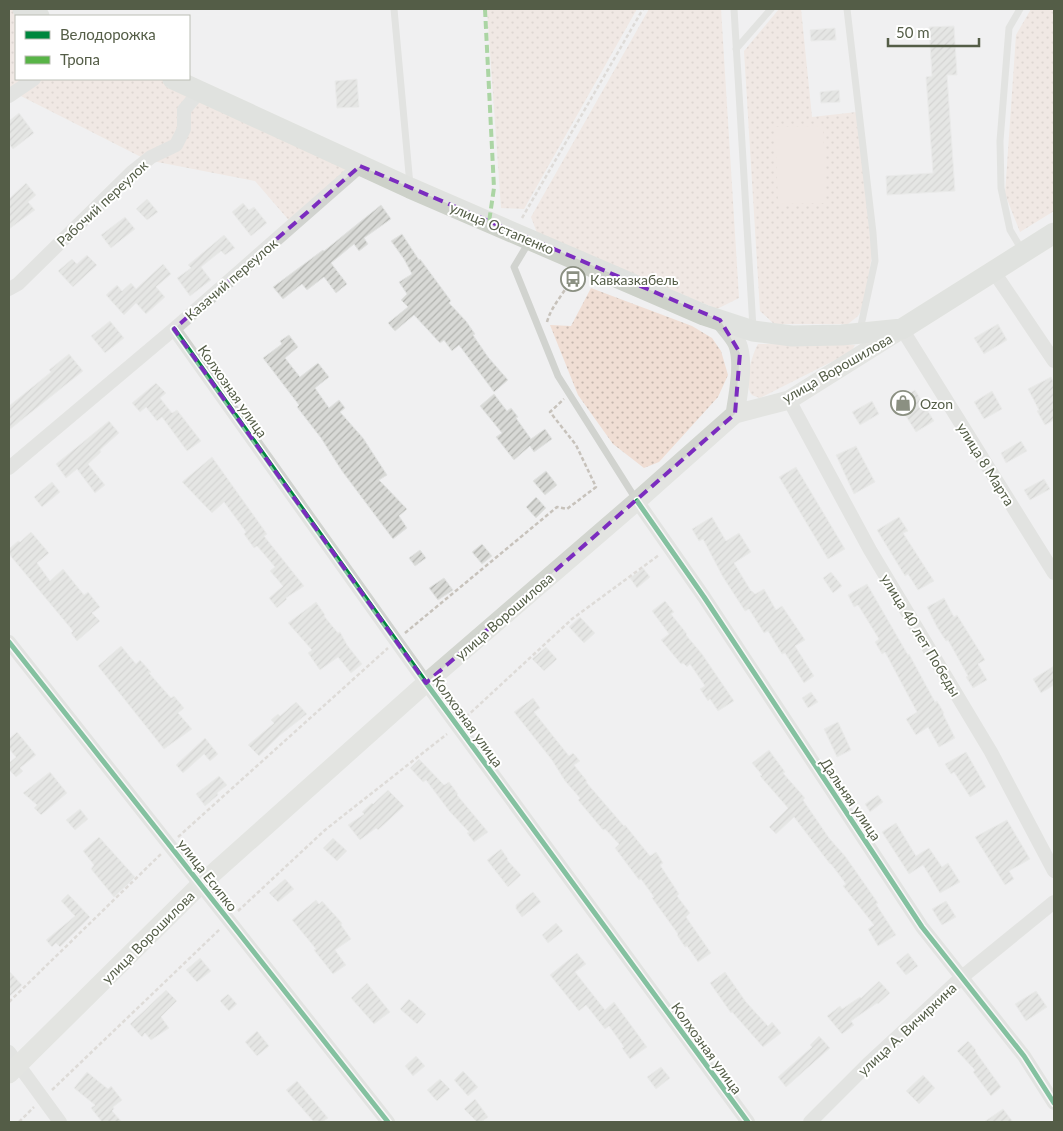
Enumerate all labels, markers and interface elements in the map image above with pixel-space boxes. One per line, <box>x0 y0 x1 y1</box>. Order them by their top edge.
legend <box>15 15 190 80</box>
scale bar <box>888 15 979 47</box>
text: 50 m <box>896 23 930 41</box>
text: Велодорожка <box>60 25 156 43</box>
text: Тропа <box>60 50 100 68</box>
street label: Рабочий переулок <box>53 156 152 250</box>
street label: улица Остапенко <box>447 198 557 258</box>
street label: Казачий переулок <box>181 234 281 324</box>
bus stop icon: Кавказкабель <box>560 266 586 292</box>
place label: Кавказкабель <box>590 271 679 288</box>
street label: улица Ворошилова <box>779 330 895 406</box>
street label: Колхозная улица <box>195 341 271 441</box>
shop icon: Ozon <box>890 390 916 416</box>
place label: Ozon <box>920 395 953 412</box>
street label: улица 8 Марта <box>954 419 1018 509</box>
street label: улица Ворошилова <box>452 569 556 663</box>
street label: улица 40 лет Победы <box>878 571 964 699</box>
street label: Колхозная улица <box>429 672 507 770</box>
street label: Дальняя улица <box>817 754 885 844</box>
street label: улица Есипко <box>174 835 242 915</box>
street label: улица Ворошилова <box>98 887 198 987</box>
street label: улица А. Вичиркина <box>854 979 960 1079</box>
street label: Колхозная улица <box>668 999 746 1097</box>

